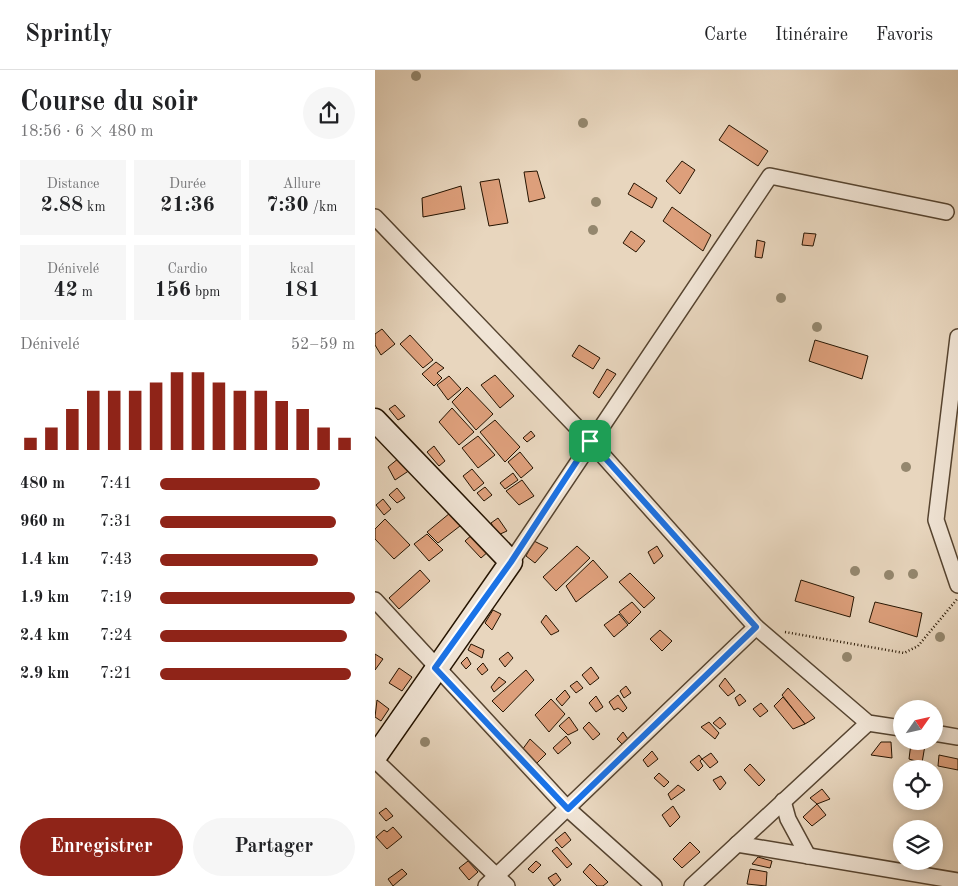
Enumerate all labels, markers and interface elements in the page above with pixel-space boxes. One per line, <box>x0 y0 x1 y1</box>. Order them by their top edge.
text: Sprintly <box>25 23 113 47</box>
text: Carte <box>704 26 747 44</box>
text: Itinéraire <box>775 26 848 44</box>
text: Favoris <box>876 26 933 44</box>
button: share <box>303 87 355 139</box>
text: Course du soir <box>20 89 198 117</box>
text: 18:56 · 6 × 480 m <box>20 124 153 140</box>
text: Distance <box>47 177 100 191</box>
text: Durée <box>169 177 206 191</box>
text: Allure <box>283 177 321 191</box>
text: 2.88 <box>41 195 83 216</box>
text: 21:36 <box>160 195 215 216</box>
text: 7:30 <box>266 195 309 216</box>
text: km <box>83 200 106 214</box>
text: /km <box>309 200 337 214</box>
text: Dénivelé <box>47 262 99 276</box>
text: Cardio <box>167 262 208 276</box>
text: kcal <box>290 262 314 276</box>
text: 42 <box>53 280 78 301</box>
text: 156 <box>154 280 191 301</box>
text: 181 <box>284 280 320 301</box>
text: m <box>78 285 93 299</box>
text: bpm <box>191 285 221 299</box>
text: Dénivelé <box>20 337 80 353</box>
text: 52–59 m <box>291 337 355 353</box>
pin <box>569 420 611 462</box>
icon: arrive <box>576 427 604 455</box>
text: 480 m <box>20 476 65 492</box>
text: 7:41 <box>100 476 132 492</box>
text: 960 m <box>20 514 65 530</box>
text: 7:31 <box>100 514 132 530</box>
text: 1.4 km <box>20 552 69 568</box>
text: 7:43 <box>100 552 132 568</box>
text: 1.9 km <box>20 590 69 606</box>
text: 7:19 <box>100 590 132 606</box>
text: 2.4 km <box>20 628 69 644</box>
text: 7:24 <box>100 628 132 644</box>
text: 2.9 km <box>20 666 69 682</box>
text: 7:21 <box>100 666 132 682</box>
north arrow <box>893 700 943 750</box>
map controls <box>893 700 943 870</box>
button: locate <box>893 760 943 810</box>
button: Enregistrer <box>20 818 183 876</box>
button: Partager <box>193 818 355 876</box>
button: layers <box>893 820 943 870</box>

